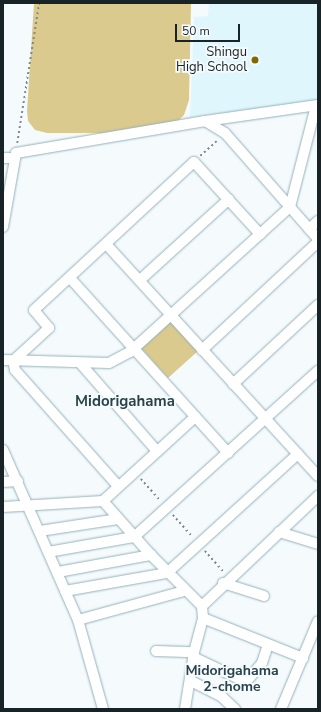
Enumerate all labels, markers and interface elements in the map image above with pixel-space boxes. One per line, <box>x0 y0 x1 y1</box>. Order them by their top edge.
scale bar <box>177 16 242 42</box>
text: 50 m <box>182 23 210 39</box>
place label: Shingu High School <box>176 45 247 76</box>
marker: Shingu High School <box>250 55 260 65</box>
district label: Midorigahama <box>75 393 175 411</box>
district label: Midorigahama 2-chome <box>185 663 279 696</box>

